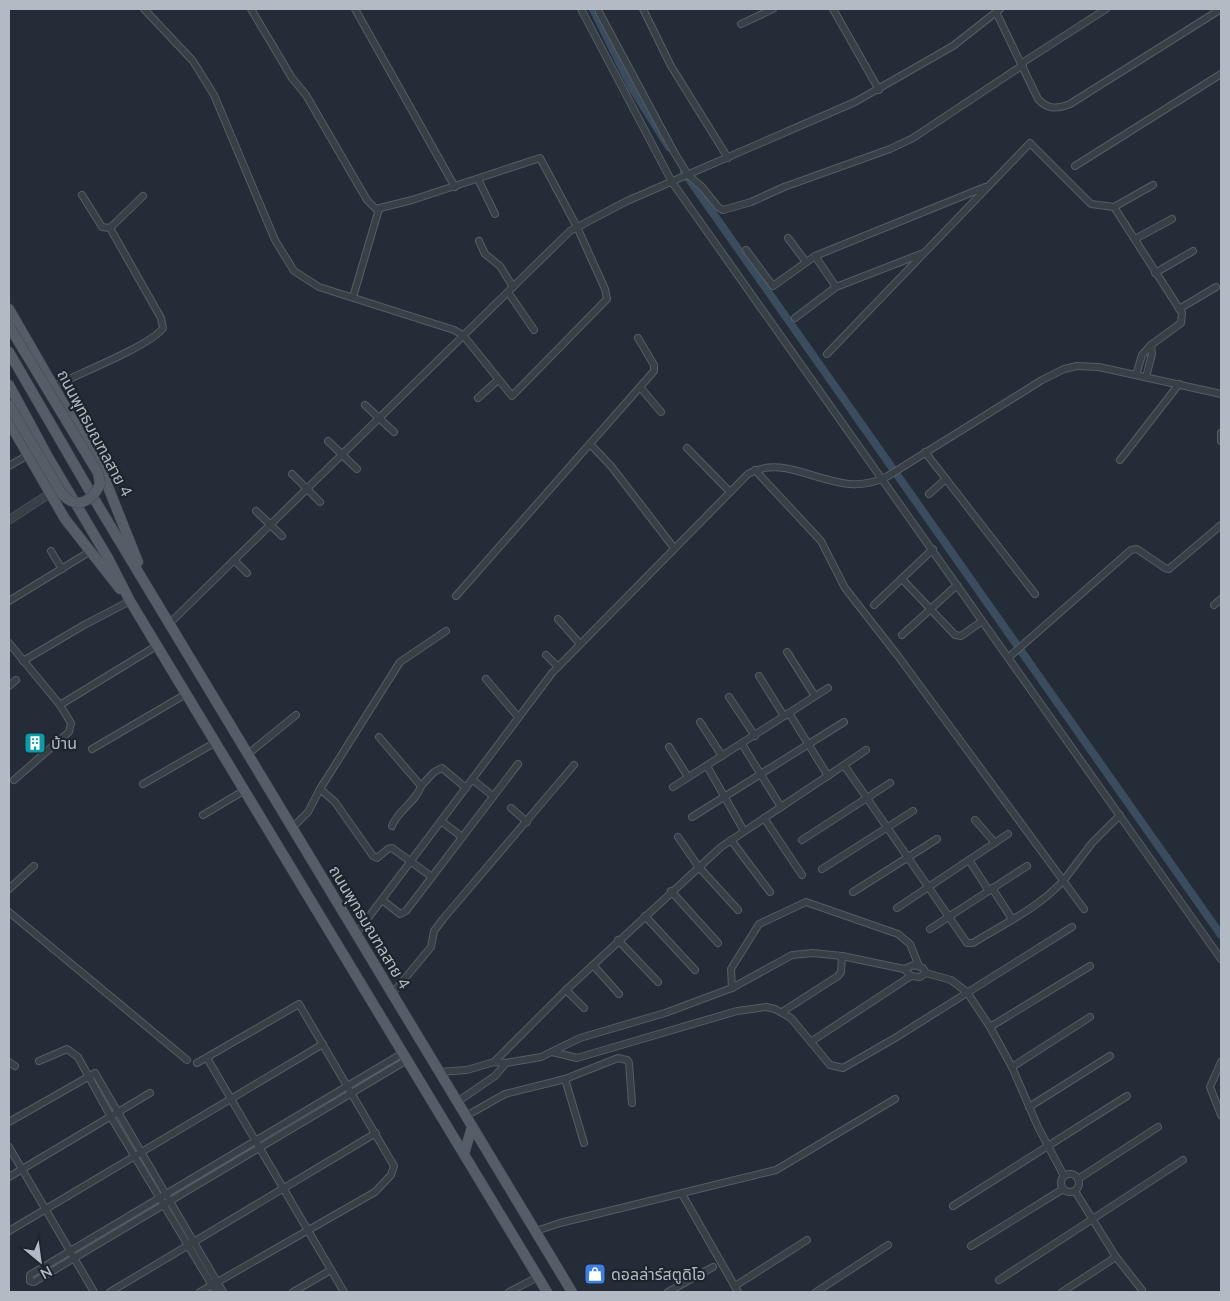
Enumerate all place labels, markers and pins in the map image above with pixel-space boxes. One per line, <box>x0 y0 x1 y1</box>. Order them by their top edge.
building icon: บ้าน <box>23 731 47 755</box>
place label: บ้าน <box>51 733 77 752</box>
shop icon: ดอลล่าร์สตูดิโอ <box>583 1262 607 1286</box>
place label: ดอลล่าร์สตูดิโอ <box>611 1264 706 1284</box>

